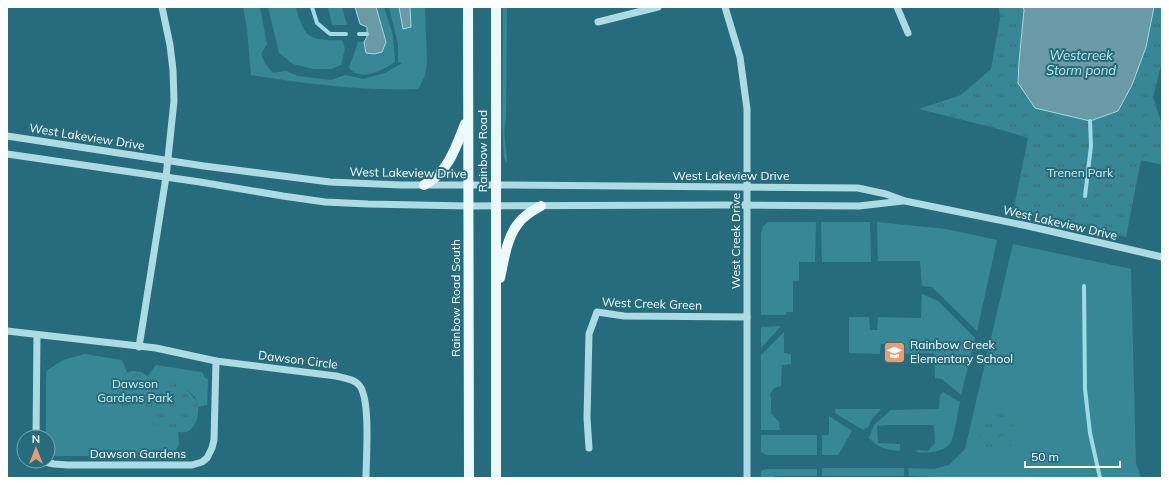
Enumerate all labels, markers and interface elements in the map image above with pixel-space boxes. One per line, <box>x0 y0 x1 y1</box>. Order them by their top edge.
water label: Westcreek Storm pond <box>1046 47 1116 78</box>
street label: Rainbow Road <box>475 110 490 192</box>
street label: West Lakeview Drive <box>28 120 146 153</box>
street label: West Lakeview Drive <box>349 164 467 181</box>
park label: Trenen Park <box>1047 165 1114 180</box>
street label: West Lakeview Drive <box>673 168 789 183</box>
street label: West Creek Drive <box>728 193 743 289</box>
street label: West Lakeview Drive <box>1002 202 1119 243</box>
street label: Rainbow Road South <box>448 239 463 357</box>
street label: West Creek Green <box>602 294 702 313</box>
place label: Rainbow Creek Elementary School <box>910 337 1013 366</box>
school or university icon: Rainbow Creek Elementary School <box>881 339 907 365</box>
street label: Dawson Circle <box>257 347 339 372</box>
park label: Dawson Gardens Park <box>97 376 173 405</box>
north arrow <box>16 429 56 469</box>
text: N <box>32 432 40 446</box>
scale bar <box>1025 443 1120 469</box>
street label: Dawson Gardens <box>90 446 186 461</box>
text: 50 m <box>1031 449 1059 464</box>

